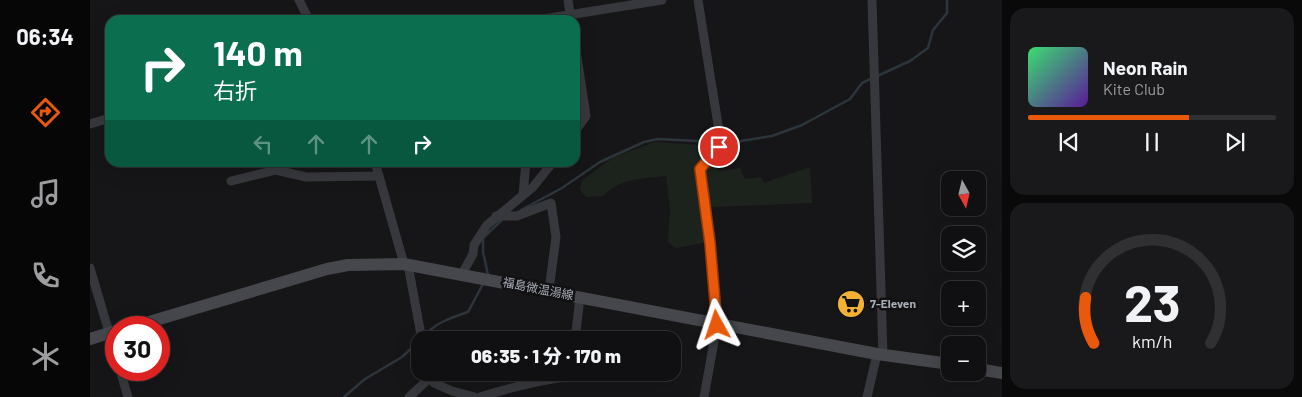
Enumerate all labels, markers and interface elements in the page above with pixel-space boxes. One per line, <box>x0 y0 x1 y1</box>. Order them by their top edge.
text: 06:34 <box>16 23 74 49</box>
text: 140 m <box>213 31 303 73</box>
icon: right <box>130 35 195 100</box>
text: Neon Rain <box>1103 56 1188 79</box>
text: 右折 <box>213 77 257 103</box>
text: Kite Club <box>1103 79 1165 98</box>
icon: directions <box>28 95 63 130</box>
pin <box>698 126 740 168</box>
icon: previous <box>1055 128 1083 156</box>
icon: pause <box>1138 128 1166 156</box>
icon: next <box>1221 128 1249 156</box>
icon: left <box>249 130 277 158</box>
icon: ahead <box>302 130 330 158</box>
icon: ahead <box>355 130 383 158</box>
icon: right <box>408 130 436 158</box>
icon: arrive <box>705 133 733 161</box>
north arrow <box>941 171 986 216</box>
map controls <box>941 171 986 381</box>
icon: music <box>28 176 63 211</box>
button: layers <box>941 226 986 271</box>
icon: phone <box>28 258 63 293</box>
text: 23 <box>1124 270 1180 332</box>
street label: 福島微温湯線 <box>502 274 575 302</box>
button: + <box>941 281 986 326</box>
supermarket icon: 7-Eleven <box>836 289 866 319</box>
place label: 7-Eleven <box>870 296 916 310</box>
position arrow <box>690 298 742 350</box>
speed limit sign: 30 <box>105 316 170 381</box>
text: km/h <box>1132 330 1172 352</box>
button: − <box>941 336 986 381</box>
icon: climate <box>28 339 63 374</box>
text: 06:35 · 1 分 · 170 m <box>471 344 621 367</box>

